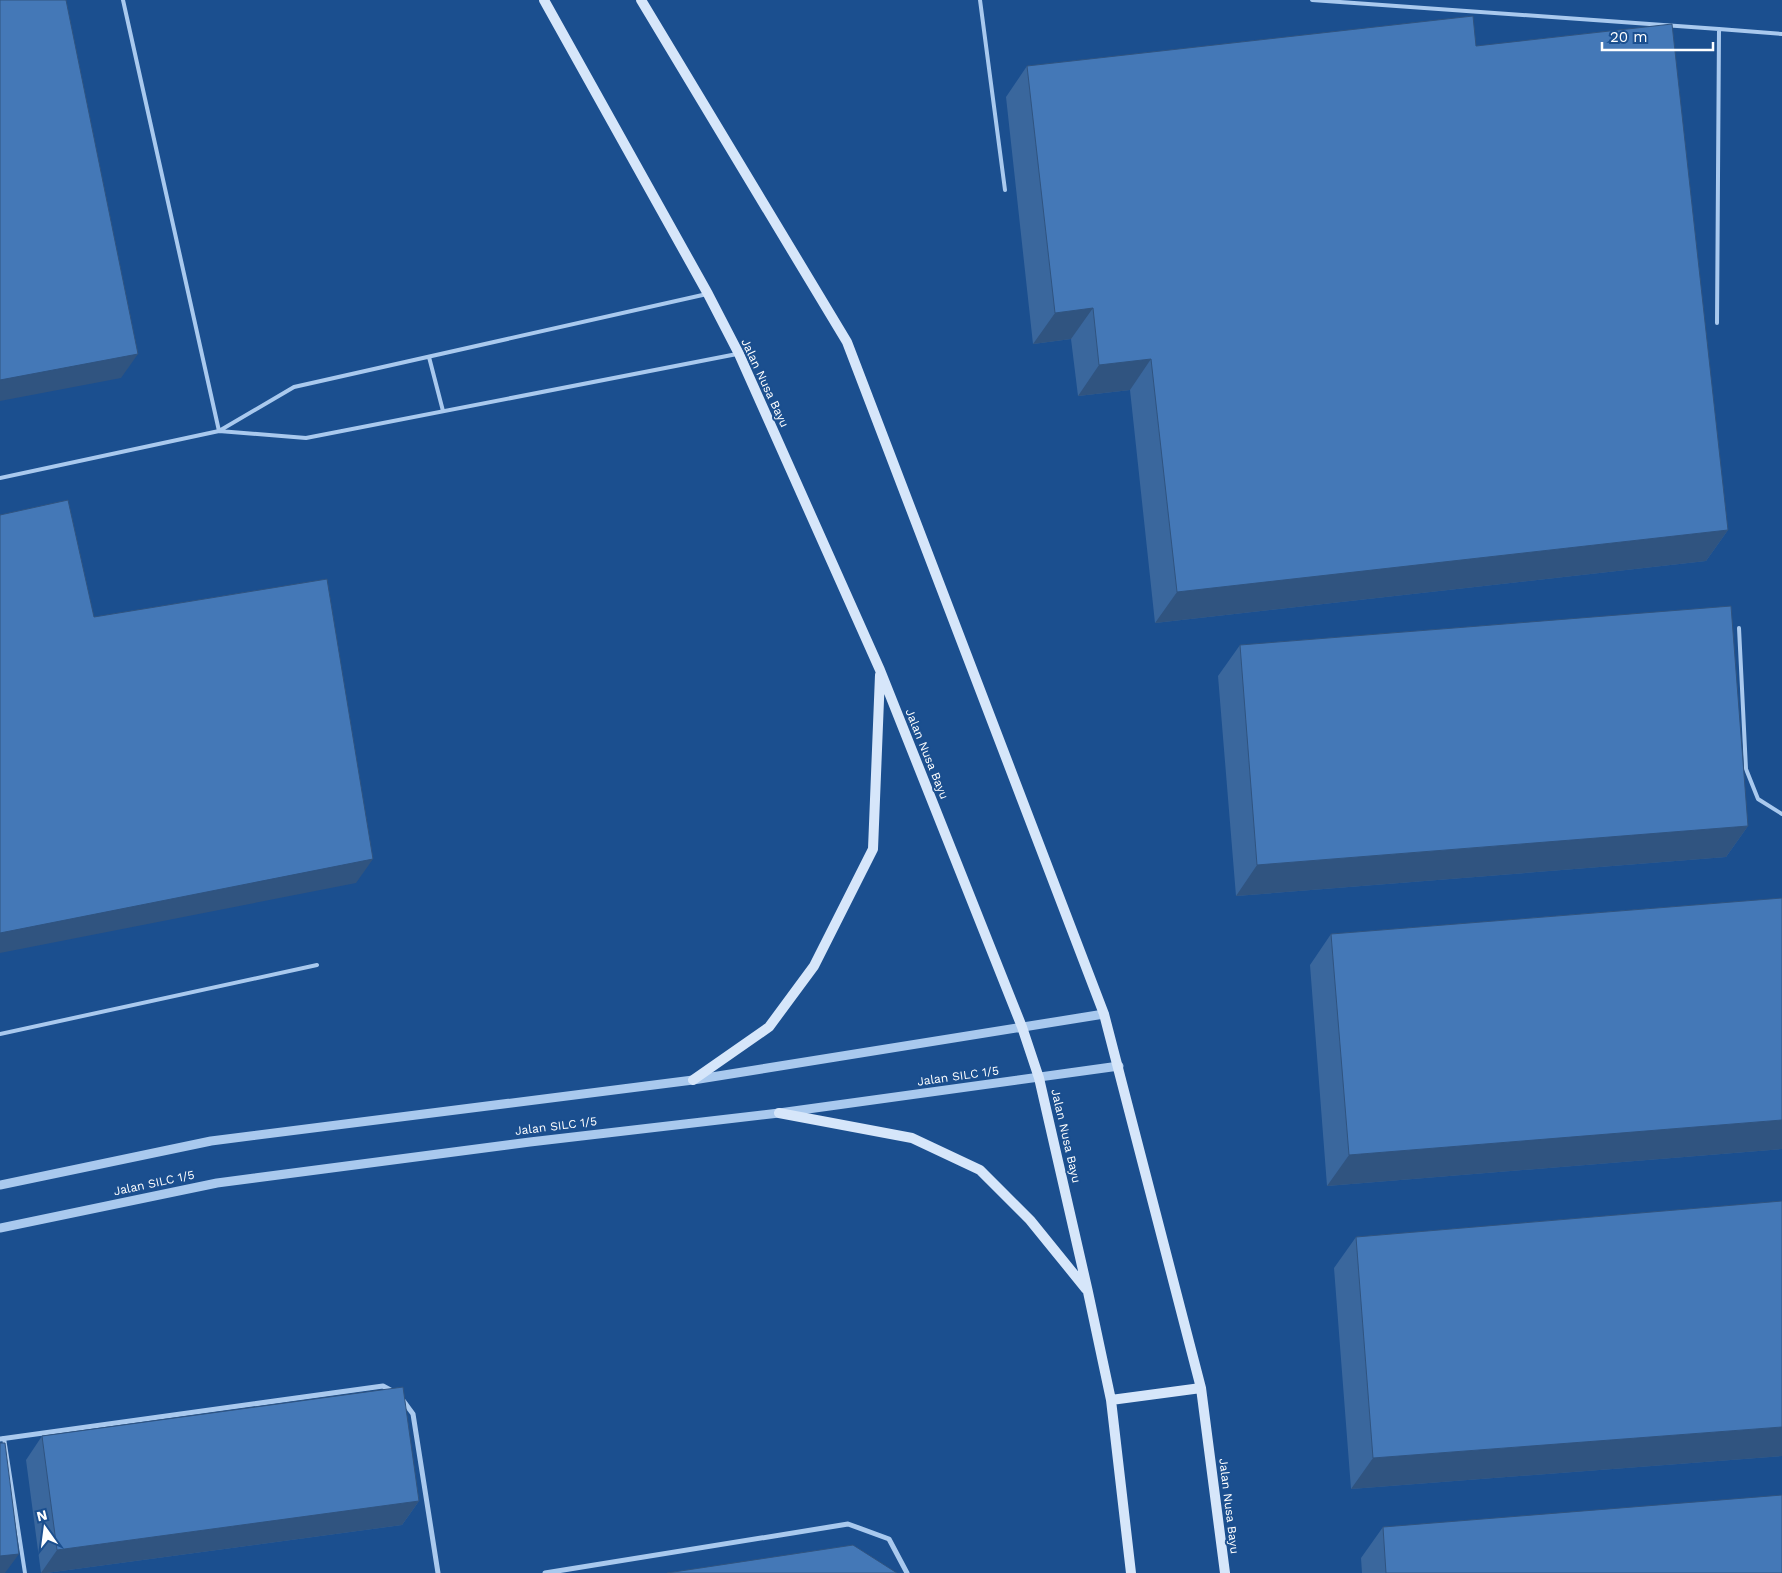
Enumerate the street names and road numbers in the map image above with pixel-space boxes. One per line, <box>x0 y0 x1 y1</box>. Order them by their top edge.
street label: Jalan Nusa Bayu <box>738 336 792 430</box>
street label: Jalan Nusa Bayu <box>902 707 952 801</box>
street label: Jalan SILC 1/5 <box>916 1063 1000 1089</box>
street label: Jalan Nusa Bayu <box>1048 1088 1084 1184</box>
street label: Jalan SILC 1/5 <box>514 1114 598 1138</box>
street label: Jalan SILC 1/5 <box>112 1168 196 1198</box>
street label: Jalan Nusa Bayu <box>1216 1457 1242 1555</box>

